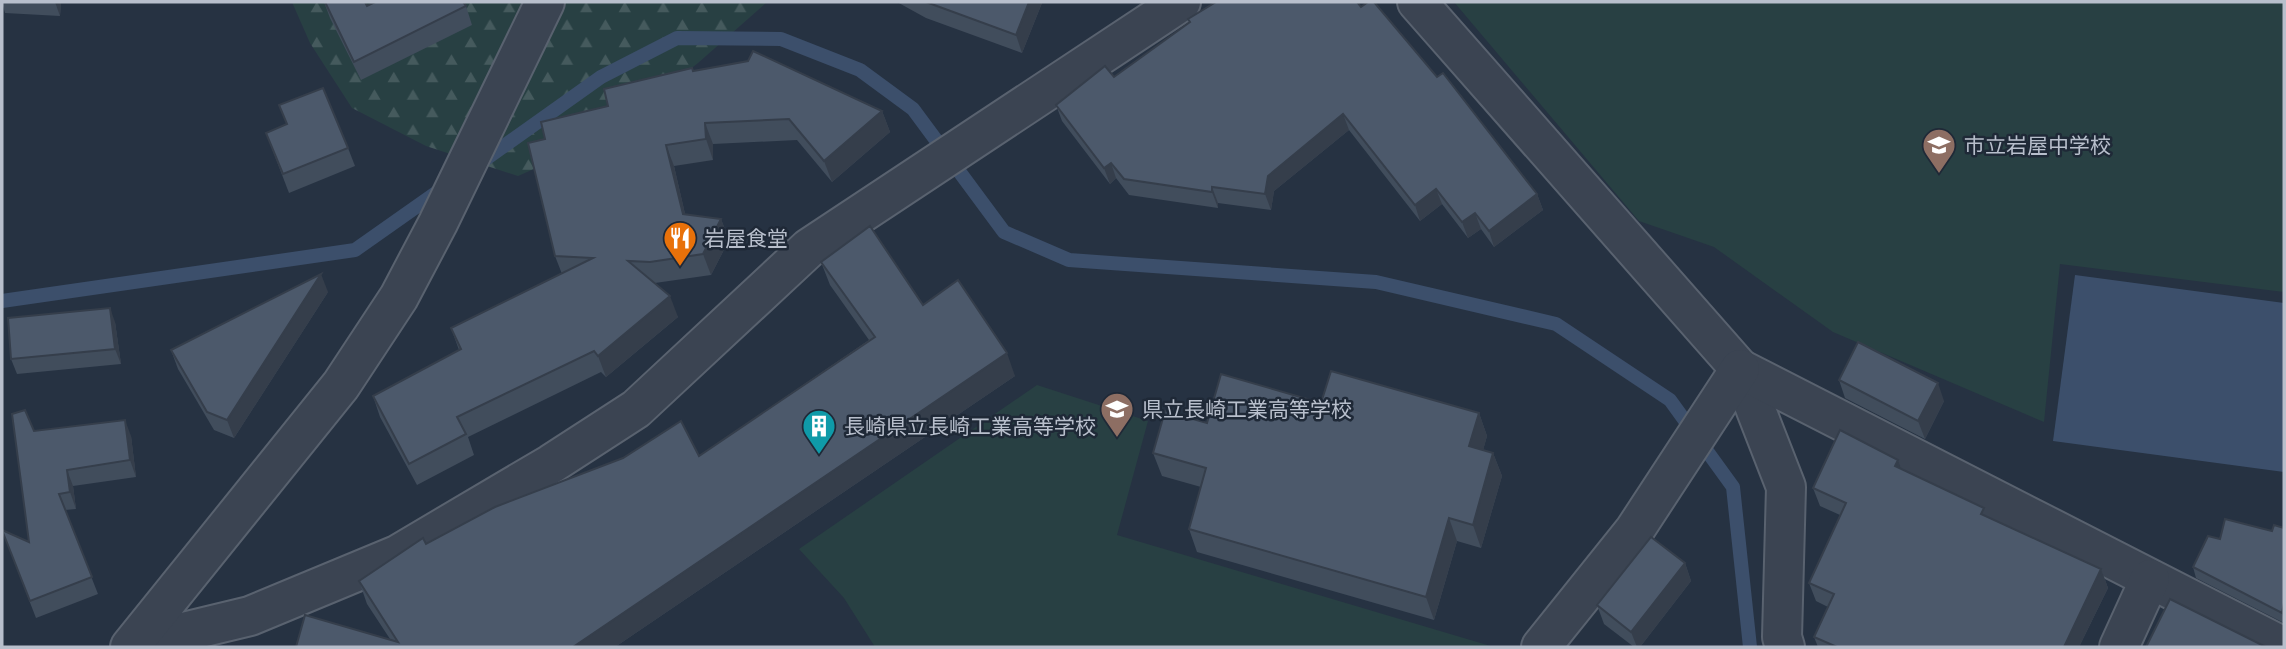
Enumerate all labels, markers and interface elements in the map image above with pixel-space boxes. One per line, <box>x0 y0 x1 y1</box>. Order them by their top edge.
school or university icon: 市立岩屋中学校 <box>1920 126 1958 175</box>
place label: 市立岩屋中学校 <box>1964 133 2111 158</box>
restaurant icon: 岩屋食堂 <box>661 219 699 268</box>
place label: 岩屋食堂 <box>704 226 788 251</box>
school or university icon: 県立長崎工業高等学校 <box>1098 390 1136 439</box>
place label: 県立長崎工業高等学校 <box>1142 397 1352 422</box>
building icon: 長崎県立長崎工業高等学校 <box>800 407 838 456</box>
place label: 長崎県立長崎工業高等学校 <box>844 414 1096 439</box>

